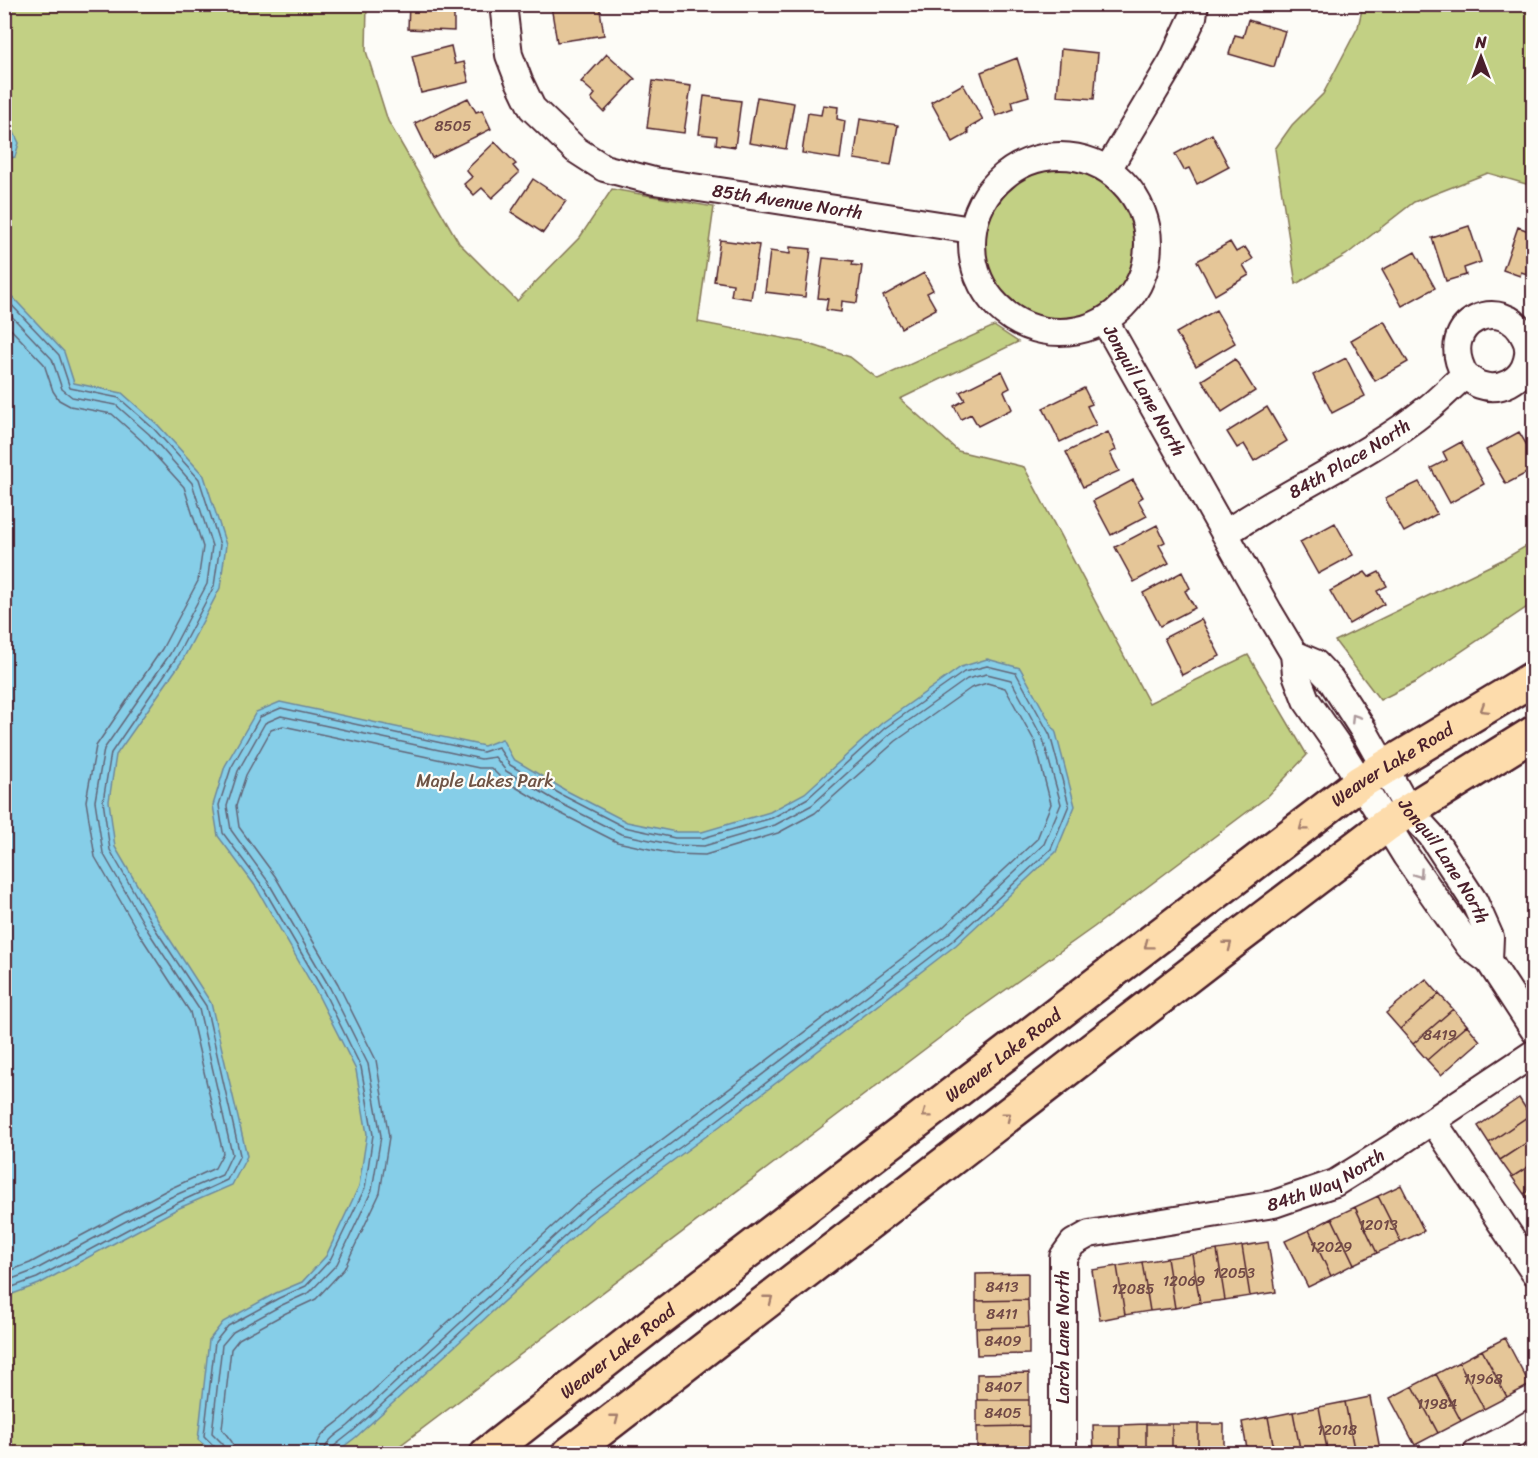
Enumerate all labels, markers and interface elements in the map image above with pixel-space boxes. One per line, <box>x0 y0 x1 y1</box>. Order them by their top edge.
north arrow <box>1451 27 1511 87</box>
text: N <box>1474 28 1487 57</box>
house number: 8505 <box>435 113 471 139</box>
street label: 85th Avenue North <box>710 174 865 229</box>
street label: Jonquil Lane North <box>1094 318 1194 463</box>
street label: 84th Place North <box>1282 410 1418 508</box>
one-way arrow <box>1480 701 1490 713</box>
street label: Weaver Lake Road <box>1323 713 1461 816</box>
one-way arrow <box>1351 714 1363 724</box>
park label: Maple Lakes Park <box>416 765 554 797</box>
street label: Jonquil Lane North <box>1389 792 1498 929</box>
one-way arrow <box>1299 819 1310 830</box>
one-way arrow <box>1411 868 1422 879</box>
one-way arrow <box>1144 937 1155 948</box>
one-way arrow <box>1221 941 1232 952</box>
street label: Weaver Lake Road <box>937 999 1070 1111</box>
house number: 8419 <box>1423 1022 1457 1048</box>
one-way arrow <box>922 1107 933 1118</box>
one-way arrow <box>1000 1112 1011 1123</box>
street label: 84th Way North <box>1265 1140 1391 1221</box>
house number: 12013 <box>1358 1212 1398 1238</box>
house number: 12029 <box>1310 1234 1352 1260</box>
house number: 12053 <box>1213 1260 1255 1286</box>
house number: 12069 <box>1163 1268 1205 1294</box>
street label: Larch Lane North <box>1047 1270 1079 1404</box>
house number: 8413 <box>985 1274 1019 1300</box>
house number: 12085 <box>1112 1276 1154 1302</box>
street label: Weaver Lake Road <box>552 1295 684 1407</box>
one-way arrow <box>763 1295 774 1306</box>
house number: 8411 <box>986 1301 1018 1327</box>
house number: 8409 <box>984 1328 1022 1354</box>
house number: 11968 <box>1463 1366 1503 1392</box>
house number: 8407 <box>985 1374 1023 1400</box>
house number: 11984 <box>1417 1391 1457 1417</box>
house number: 8405 <box>984 1400 1022 1426</box>
one-way arrow <box>608 1414 619 1425</box>
house number: 12018 <box>1317 1417 1357 1443</box>

